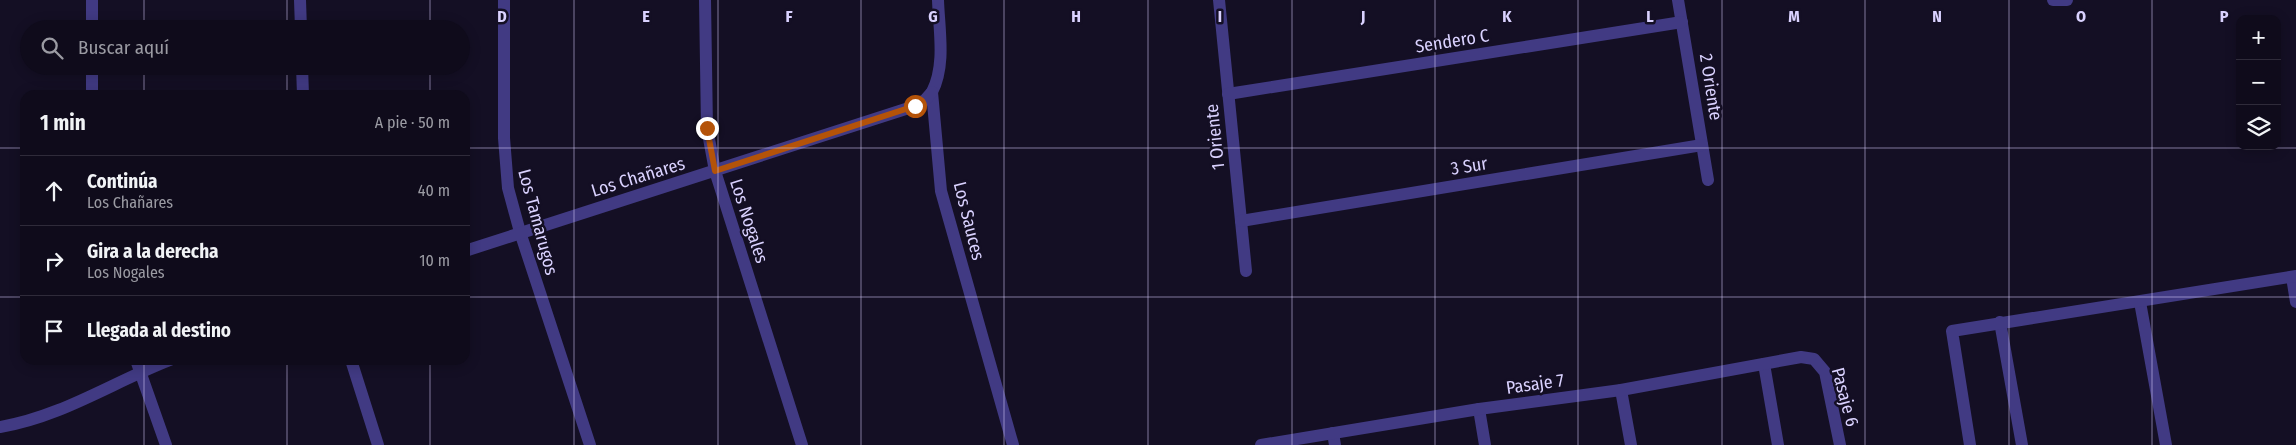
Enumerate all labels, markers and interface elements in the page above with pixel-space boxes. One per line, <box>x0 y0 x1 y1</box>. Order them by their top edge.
text: D <box>497 7 507 26</box>
text: E <box>642 7 650 26</box>
text: F <box>785 7 793 26</box>
text: G <box>928 7 938 26</box>
text: H <box>1071 7 1081 26</box>
text: I <box>1218 7 1222 26</box>
text: J <box>1360 7 1365 26</box>
text: K <box>1502 7 1512 26</box>
text: L <box>1646 7 1654 26</box>
text: M <box>1788 7 1800 26</box>
text: N <box>1932 7 1942 26</box>
text: O <box>2076 7 2086 26</box>
text: P <box>2220 7 2229 26</box>
map controls <box>2236 15 2281 150</box>
button: + <box>2236 15 2281 60</box>
search box <box>20 20 470 75</box>
street label: Sendero C <box>1414 24 1490 58</box>
icon: search <box>38 34 66 62</box>
text: Buscar aquí <box>78 36 169 59</box>
street label: 2 Oriente <box>1695 52 1727 122</box>
button: − <box>2236 60 2281 105</box>
route start <box>904 95 927 118</box>
street label: 1 Oriente <box>1201 103 1229 171</box>
button: layers <box>2236 105 2281 150</box>
text: 1 min <box>40 110 86 136</box>
text: A pie · 50 m <box>375 113 450 132</box>
route end <box>696 117 719 140</box>
street label: Los Chañares <box>588 152 688 202</box>
street label: 3 Sur <box>1449 152 1490 180</box>
street label: Los Tamarugos <box>513 167 563 278</box>
text: Continúa <box>87 170 158 193</box>
street label: Los Nogales <box>725 176 773 266</box>
icon: ahead <box>40 177 68 205</box>
street label: Los Sauces <box>949 179 989 263</box>
text: 40 m <box>418 181 450 200</box>
text: Los Chañares <box>87 193 173 212</box>
text: Gira a la derecha <box>87 240 219 263</box>
icon: right <box>40 247 68 275</box>
text: 10 m <box>419 251 450 270</box>
text: Los Nogales <box>87 263 165 282</box>
icon: arrive <box>40 317 68 345</box>
text: Llegada al destino <box>87 319 231 342</box>
street label: Pasaje 6 <box>1827 365 1863 429</box>
street label: Pasaje 7 <box>1505 369 1565 399</box>

